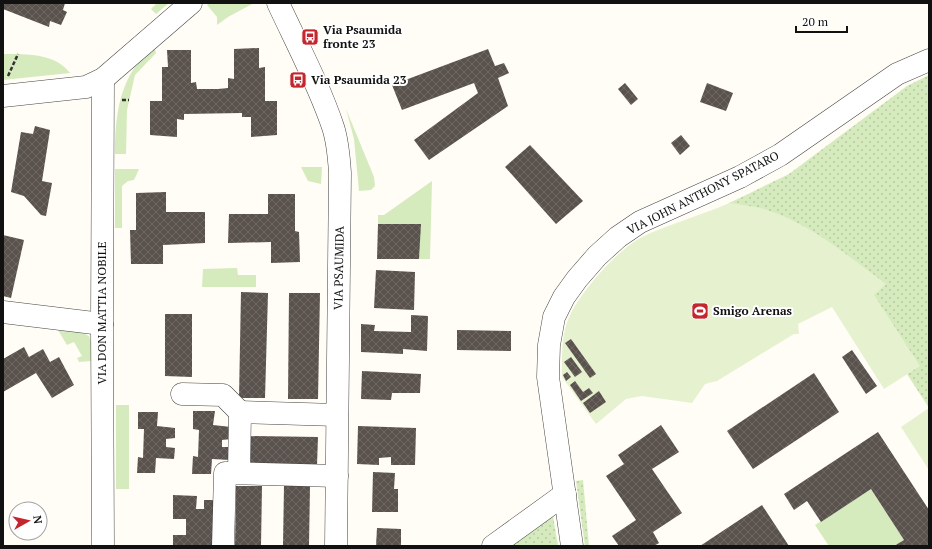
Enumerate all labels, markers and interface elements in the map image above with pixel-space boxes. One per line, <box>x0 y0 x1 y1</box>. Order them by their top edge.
scale bar <box>796 8 847 34</box>
text: 20 m <box>802 14 829 29</box>
place label: Via Psaumida fronte 23 <box>323 22 402 51</box>
bus stop icon: Via Psaumida fronte 23 <box>300 27 320 47</box>
bus stop icon: Via Psaumida 23 <box>288 70 308 90</box>
place label: Via Psaumida 23 <box>311 72 407 87</box>
street label: VIA JOHN ANTHONY SPATARO <box>624 148 781 238</box>
street label: VIA PSAUMIDA <box>330 225 347 310</box>
street label: VIA DON MATTIA NOBILE <box>94 242 109 384</box>
sports icon: Smigo Arenas <box>690 301 710 321</box>
place label: Smigo Arenas <box>713 303 793 318</box>
north arrow <box>8 501 48 541</box>
text: N <box>30 515 46 525</box>

